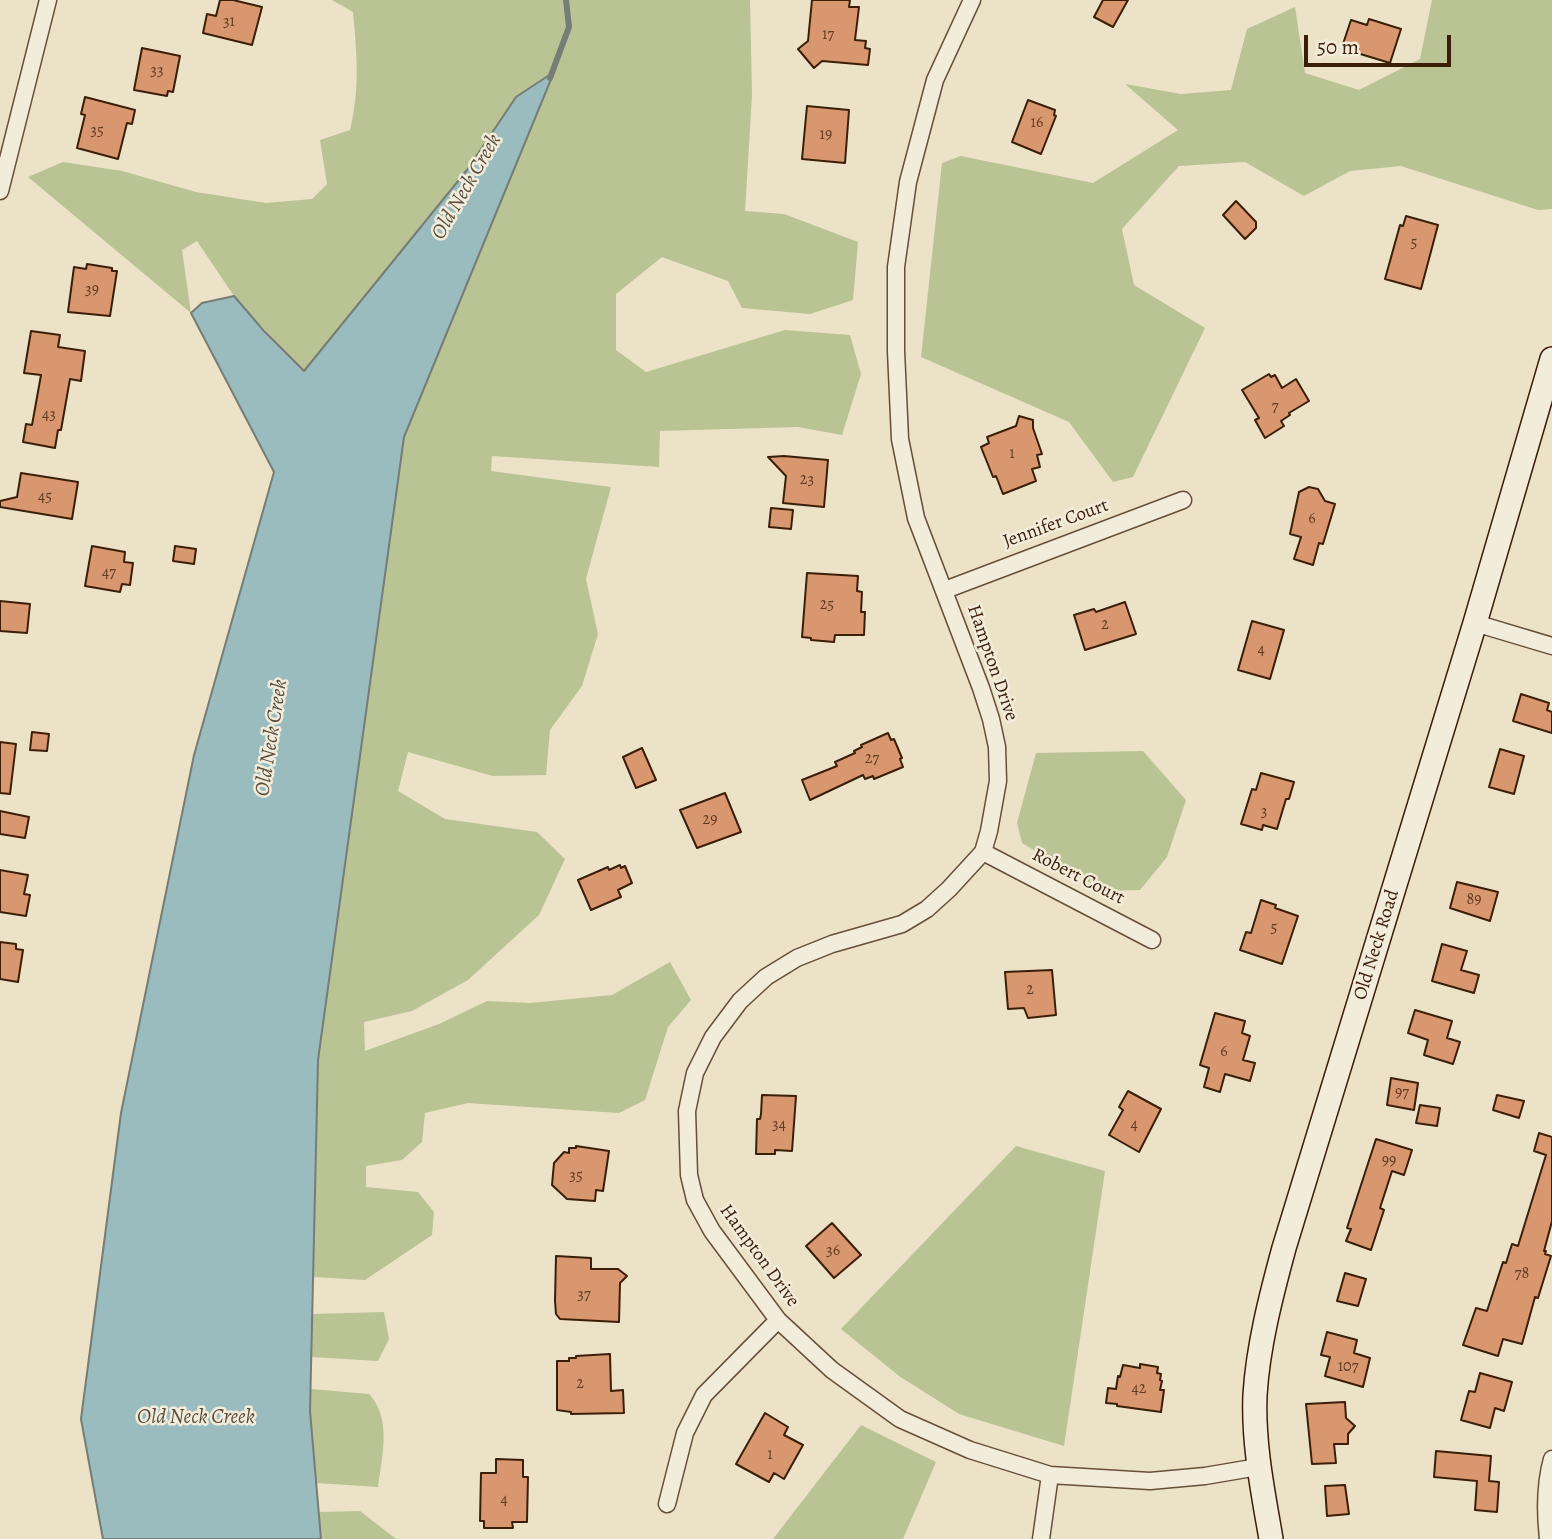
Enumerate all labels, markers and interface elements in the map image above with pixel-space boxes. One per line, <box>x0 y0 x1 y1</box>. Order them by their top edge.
house number: 31 <box>223 12 235 32</box>
scale bar <box>1307 21 1454 65</box>
house number: 17 <box>822 25 834 45</box>
text: 50 m <box>1317 33 1359 61</box>
house number: 33 <box>150 61 164 81</box>
house number: 16 <box>1031 113 1043 133</box>
house number: 35 <box>90 121 104 141</box>
house number: 19 <box>820 125 832 145</box>
water label: Old Neck Creek <box>427 130 507 244</box>
house number: 5 <box>1411 233 1417 253</box>
house number: 39 <box>85 280 99 300</box>
house number: 7 <box>1272 397 1278 417</box>
house number: 43 <box>42 405 56 425</box>
house number: 1 <box>1009 444 1015 464</box>
house number: 23 <box>800 470 814 490</box>
house number: 45 <box>38 487 52 507</box>
street label: Jennifer Court <box>1000 494 1112 554</box>
house number: 6 <box>1308 509 1316 529</box>
house number: 47 <box>102 563 116 583</box>
house number: 25 <box>820 595 834 615</box>
street label: Hampton Drive <box>961 602 1023 724</box>
house number: 2 <box>1101 615 1109 635</box>
house number: 4 <box>1257 640 1265 660</box>
water label: Old Neck Creek <box>250 678 294 798</box>
house number: 27 <box>865 749 879 769</box>
house number: 3 <box>1261 802 1267 822</box>
house number: 29 <box>703 810 717 830</box>
street label: Robert Court <box>1028 844 1128 910</box>
street label: Old Neck Road <box>1349 887 1405 1003</box>
house number: 89 <box>1466 890 1482 910</box>
house number: 5 <box>1271 918 1277 938</box>
house number: 2 <box>1026 980 1034 1000</box>
house number: 6 <box>1220 1042 1228 1062</box>
house number: 97 <box>1395 1083 1409 1103</box>
house number: 34 <box>772 1115 786 1135</box>
house number: 4 <box>1130 1115 1138 1135</box>
house number: 99 <box>1382 1151 1396 1171</box>
house number: 35 <box>569 1166 583 1186</box>
street label: Hampton Drive <box>714 1200 804 1312</box>
house number: 36 <box>826 1241 840 1261</box>
house number: 78 <box>1515 1264 1529 1284</box>
house number: 37 <box>577 1285 591 1305</box>
house number: 107 <box>1338 1357 1358 1377</box>
house number: 2 <box>576 1374 584 1394</box>
house number: 42 <box>1132 1379 1146 1399</box>
water label: Old Neck Creek <box>137 1405 255 1431</box>
house number: 1 <box>767 1445 773 1465</box>
house number: 4 <box>500 1490 508 1510</box>

